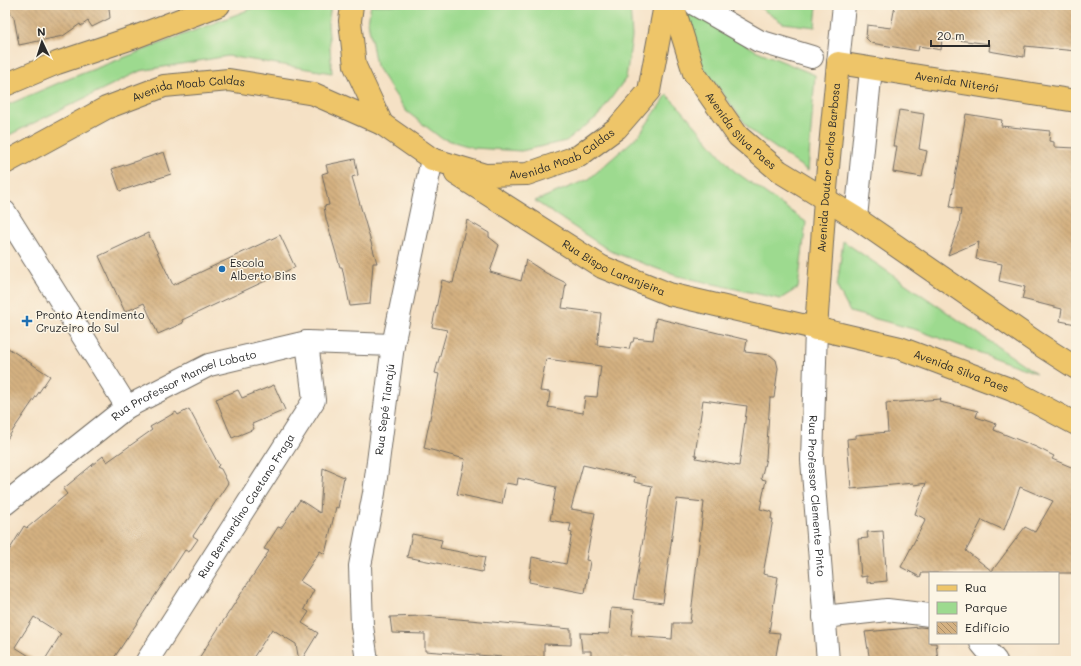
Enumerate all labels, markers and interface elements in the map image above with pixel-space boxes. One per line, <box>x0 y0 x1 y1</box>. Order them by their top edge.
north arrow <box>22 22 62 62</box>
scale bar <box>931 22 989 48</box>
text: N <box>37 24 46 39</box>
text: 20 m <box>937 27 965 43</box>
street label: Avenida Niterói <box>914 67 1000 96</box>
street label: Avenida Moab Caldas <box>130 72 246 105</box>
street label: Avenida Doutor Carlos Barbosa <box>813 82 843 253</box>
street label: Avenida Silva Paes <box>702 89 780 173</box>
street label: Avenida Moab Caldas <box>509 124 617 181</box>
street label: Rua Bispo Laranjeira <box>560 236 668 299</box>
place label: Escola Alberto Bins <box>230 255 296 283</box>
marker: Escola Alberto Bins <box>217 264 227 274</box>
place label: Pronto Atendimento Cruzeiro do Sul <box>36 307 145 335</box>
marker: Pronto Atendimento Cruzeiro do Sul <box>21 315 33 327</box>
street label: Rua Professor Manoel Lobato <box>108 346 258 424</box>
street label: Avenida Silva Paes <box>912 346 1011 395</box>
street label: Rua Sepé Tiarajú <box>371 363 398 456</box>
street label: Rua Professor Clemente Pinto <box>805 415 829 577</box>
street label: Rua Bernardino Caetano Fraga <box>194 430 298 581</box>
legend <box>929 572 1059 644</box>
text: Rua <box>965 579 987 595</box>
text: Parque <box>965 599 1008 615</box>
text: Edifício <box>965 619 1009 635</box>

